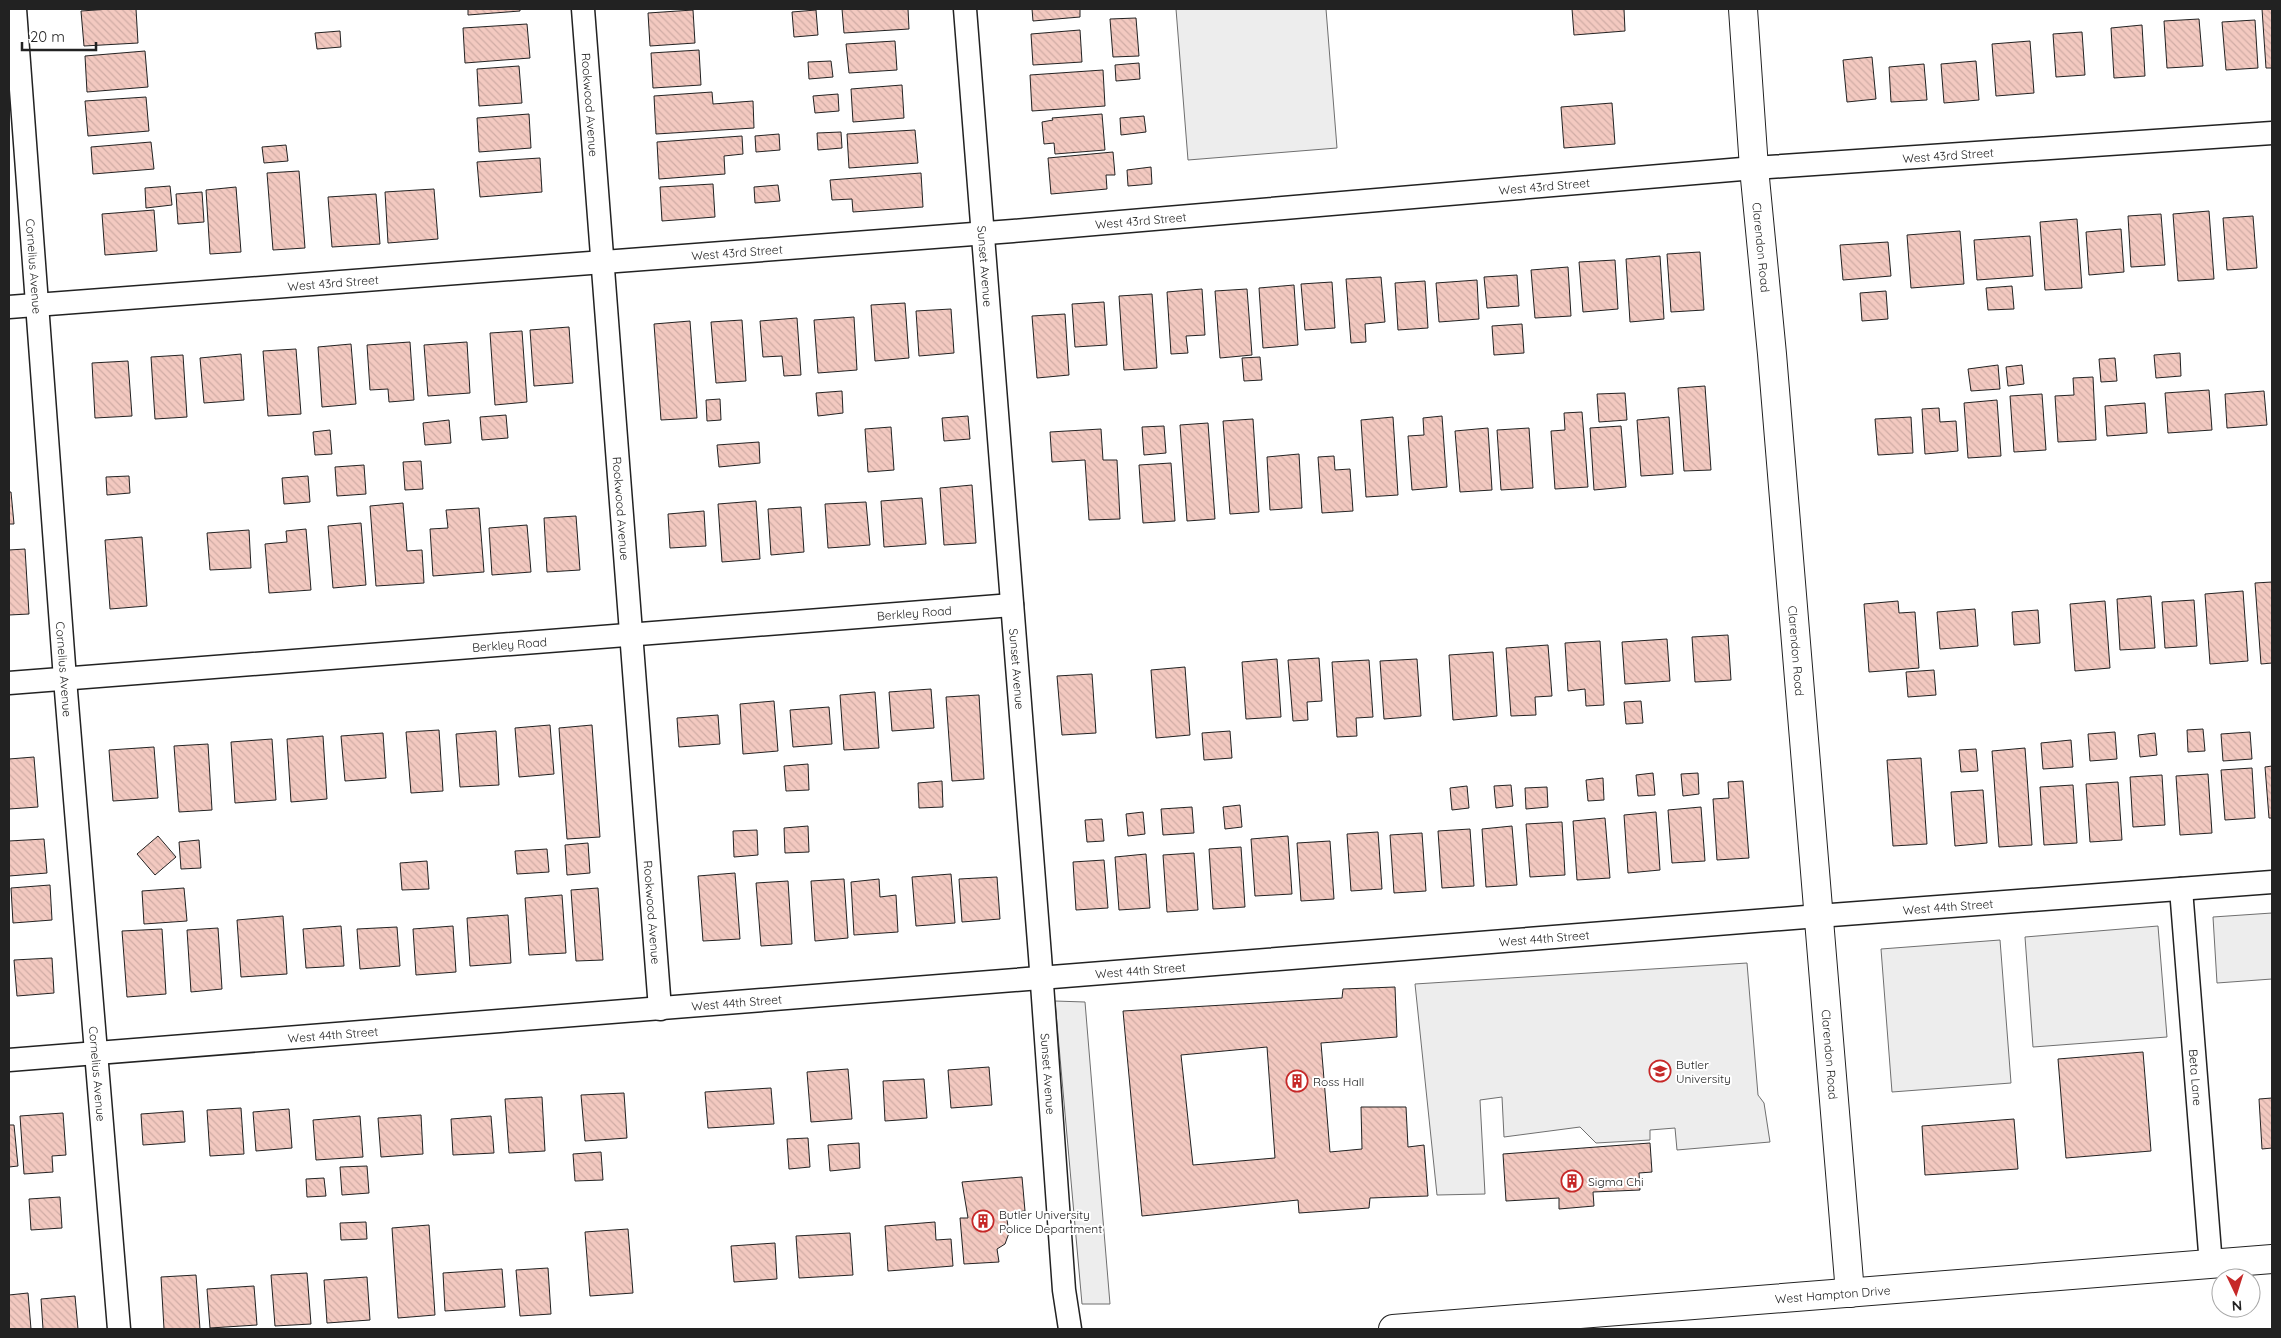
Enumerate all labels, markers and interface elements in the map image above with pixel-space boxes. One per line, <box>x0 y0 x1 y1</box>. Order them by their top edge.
scale bar <box>22 20 96 52</box>
text: 20 m <box>30 27 65 46</box>
street label: Rookwood Avenue <box>579 52 602 157</box>
street label: West 43rd Street <box>1902 144 1994 165</box>
street label: West 43rd Street <box>1498 174 1590 197</box>
street label: Clarendon Road <box>1750 201 1773 293</box>
street label: West 43rd Street <box>1094 209 1187 231</box>
street label: Cornelius Avenue <box>23 218 45 315</box>
street label: Sunset Avenue <box>975 225 996 308</box>
street label: West 43rd Street <box>691 241 783 263</box>
street label: West 43rd Street <box>287 272 379 293</box>
street label: Rookwood Avenue <box>610 456 633 561</box>
street label: Berkley Road <box>876 602 952 623</box>
street label: Clarendon Road <box>1785 605 1808 696</box>
street label: Cornelius Avenue <box>53 621 76 718</box>
street label: Sunset Avenue <box>1007 628 1028 710</box>
street label: Berkley Road <box>472 634 547 654</box>
street label: Rookwood Avenue <box>641 860 664 965</box>
street label: West 44th Street <box>1902 895 1994 917</box>
street label: West 44th Street <box>1498 927 1590 949</box>
street label: West 44th Street <box>1095 959 1186 981</box>
street label: West 44th Street <box>691 991 783 1013</box>
street label: Clarendon Road <box>1819 1009 1841 1100</box>
street label: West 44th Street <box>287 1023 379 1045</box>
street label: Cornelius Avenue <box>86 1026 109 1122</box>
street label: Sunset Avenue <box>1038 1033 1059 1115</box>
street label: Beta Lane <box>2186 1049 2206 1106</box>
place label: Butler University <box>1676 1057 1731 1086</box>
school or university icon: Butler University <box>1648 1059 1672 1083</box>
building icon: Ross Hall <box>1285 1069 1309 1093</box>
place label: Ross Hall <box>1313 1074 1364 1089</box>
building icon: Sigma Chi <box>1560 1169 1584 1193</box>
place label: Sigma Chi <box>1588 1174 1644 1189</box>
place label: Butler University Police Department <box>999 1207 1102 1236</box>
building icon: Butler University Police Department <box>971 1209 995 1233</box>
north arrow <box>2211 1268 2261 1318</box>
street label: West Hampton Drive <box>1774 1282 1891 1306</box>
text: N <box>2231 1297 2243 1315</box>

